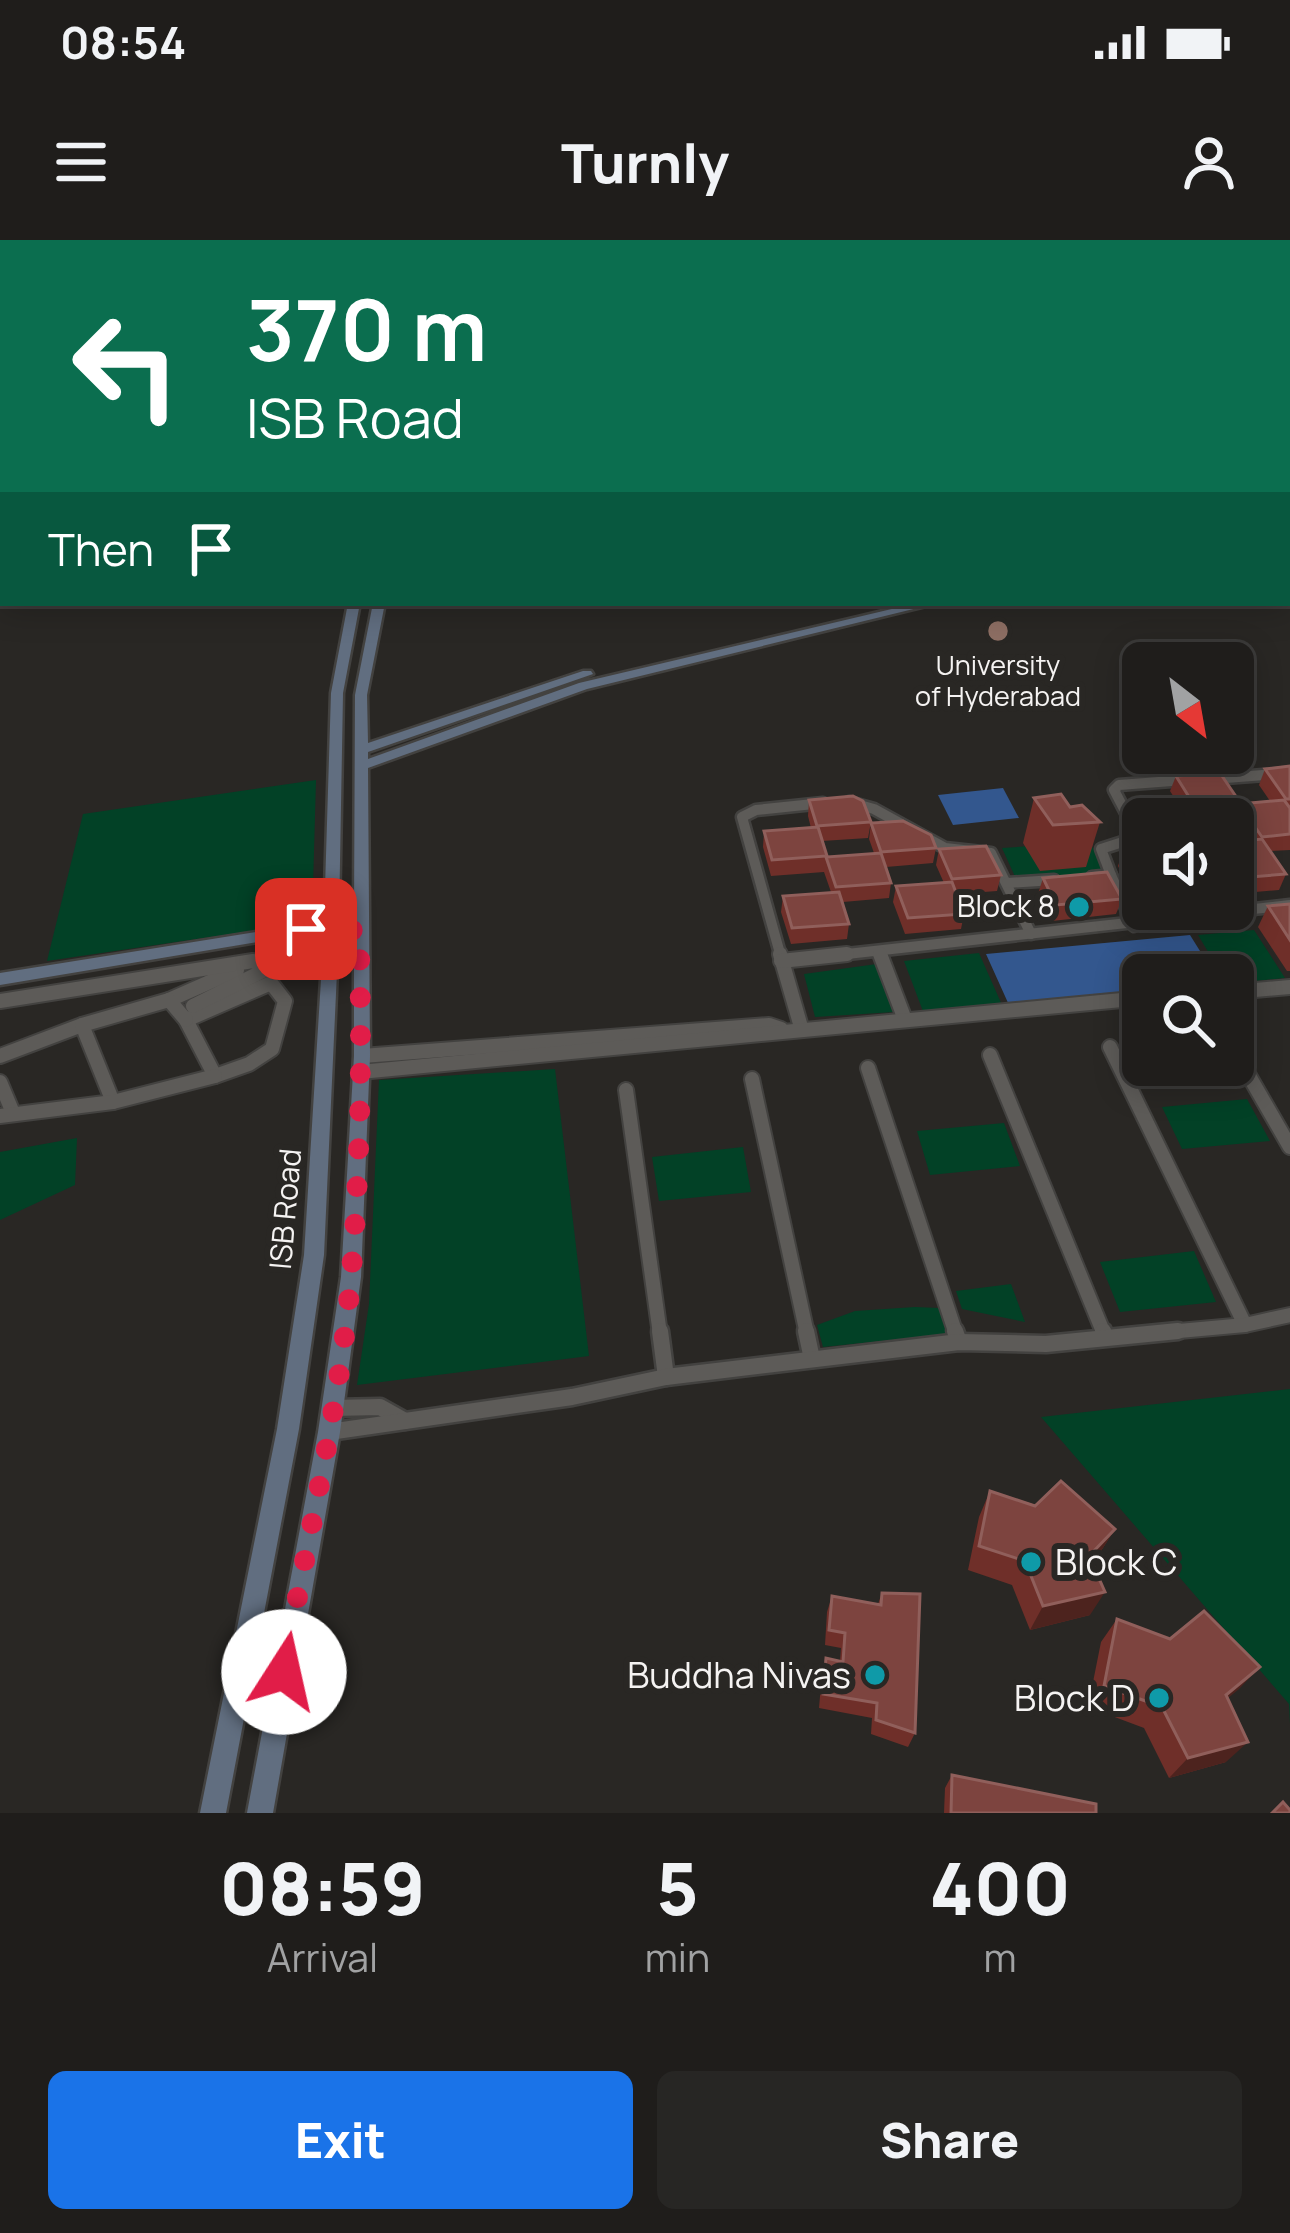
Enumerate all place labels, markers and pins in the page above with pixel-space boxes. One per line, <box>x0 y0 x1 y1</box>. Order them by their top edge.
marker: University of Hyderabad <box>985 618 1011 644</box>
place label: University of Hyderabad <box>915 646 1081 714</box>
pin <box>255 878 357 980</box>
place label: Block 8 <box>957 885 1055 926</box>
marker: Block 8 <box>1066 894 1092 920</box>
place label: Block C <box>1055 1537 1178 1586</box>
marker: Block C <box>1018 1549 1044 1575</box>
place label: Buddha Nivas <box>627 1650 851 1699</box>
marker: Buddha Nivas <box>862 1662 888 1688</box>
place label: Block D <box>1014 1673 1135 1722</box>
marker: Block D <box>1146 1685 1172 1711</box>

